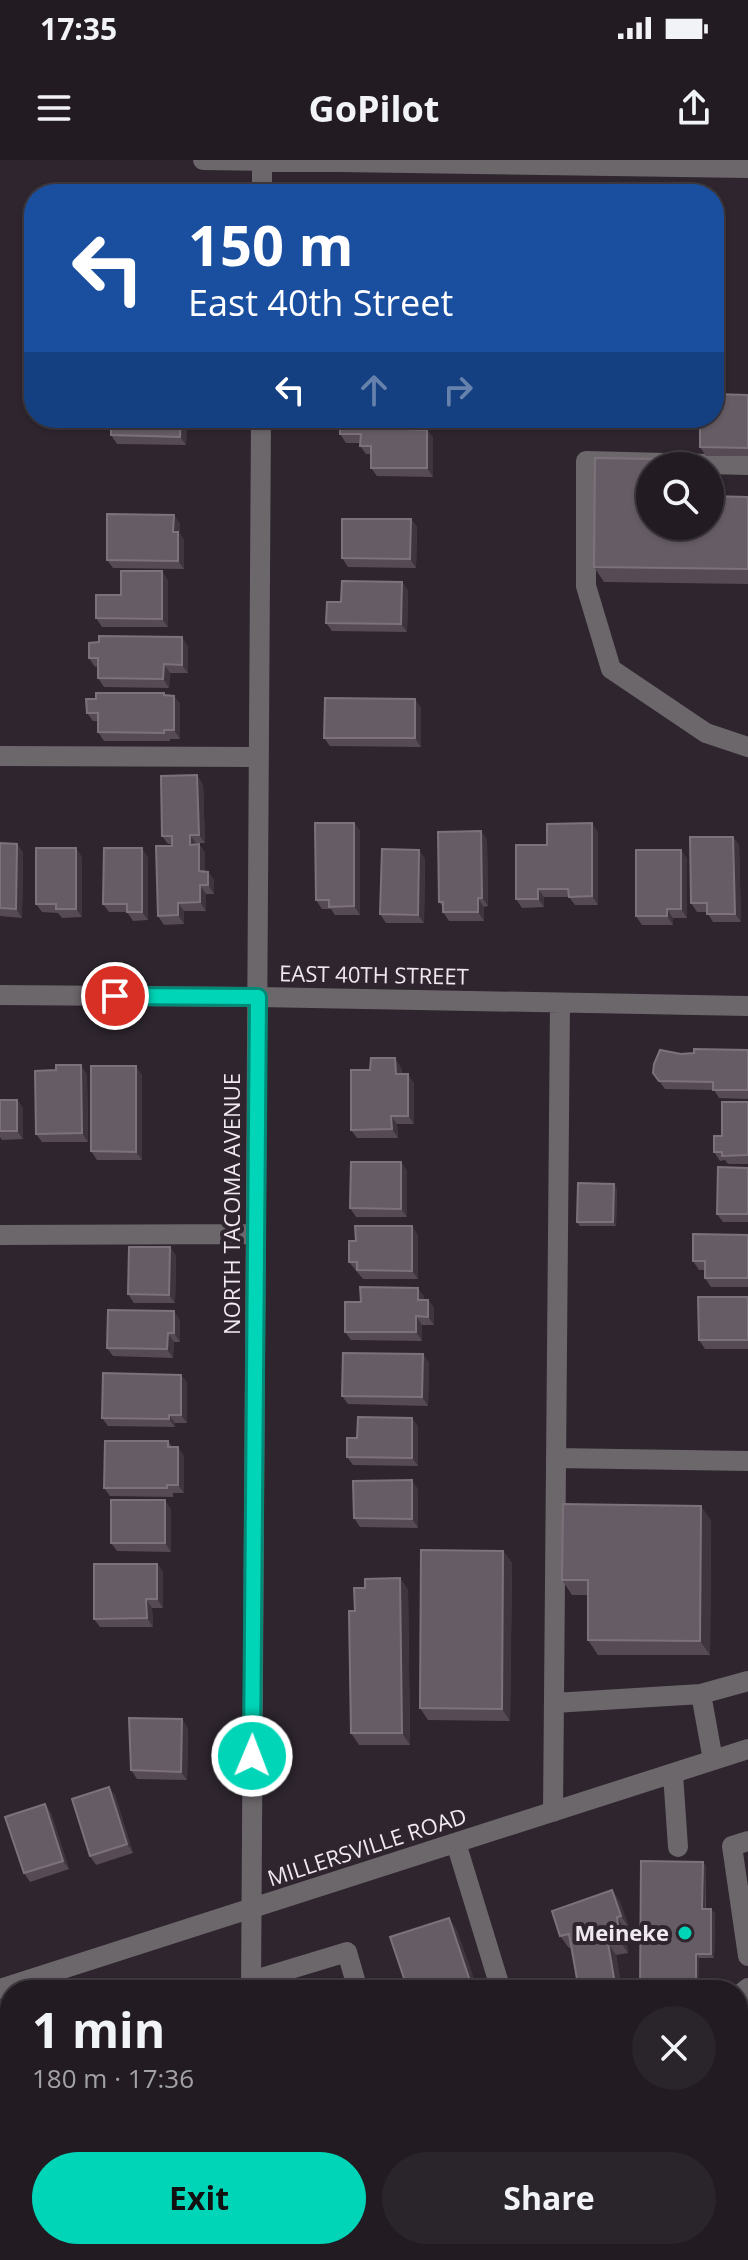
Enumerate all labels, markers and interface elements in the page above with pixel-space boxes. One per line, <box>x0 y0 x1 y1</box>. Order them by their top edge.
text: 17:35 <box>40 8 117 49</box>
text: GoPilot <box>309 84 439 133</box>
icon: menu <box>32 86 76 130</box>
icon: share <box>672 86 716 130</box>
text: 150 m <box>188 206 354 282</box>
icon: left <box>56 216 160 320</box>
text: East 40th Street <box>188 278 453 327</box>
icon: left <box>268 368 312 412</box>
icon: ahead <box>352 368 396 412</box>
icon: right <box>436 368 480 412</box>
map controls <box>636 452 724 540</box>
button: search <box>636 452 724 540</box>
street label: EAST 40TH STREET <box>279 957 469 991</box>
pin <box>81 962 149 1030</box>
icon: arrive <box>93 974 137 1018</box>
street label: NORTH TACOMA AVENUE <box>216 1073 246 1335</box>
position arrow <box>210 1714 294 1798</box>
street label: MILLERSVILLE ROAD <box>263 1800 470 1892</box>
place label: Meineke <box>574 1917 669 1947</box>
marker: Meineke <box>676 1924 694 1942</box>
text: 1 min <box>32 1997 165 2062</box>
button: close <box>632 2006 716 2090</box>
text: 180 m · 17:36 <box>32 2060 194 2096</box>
button: Exit <box>32 2152 366 2244</box>
button: Share <box>382 2152 716 2244</box>

